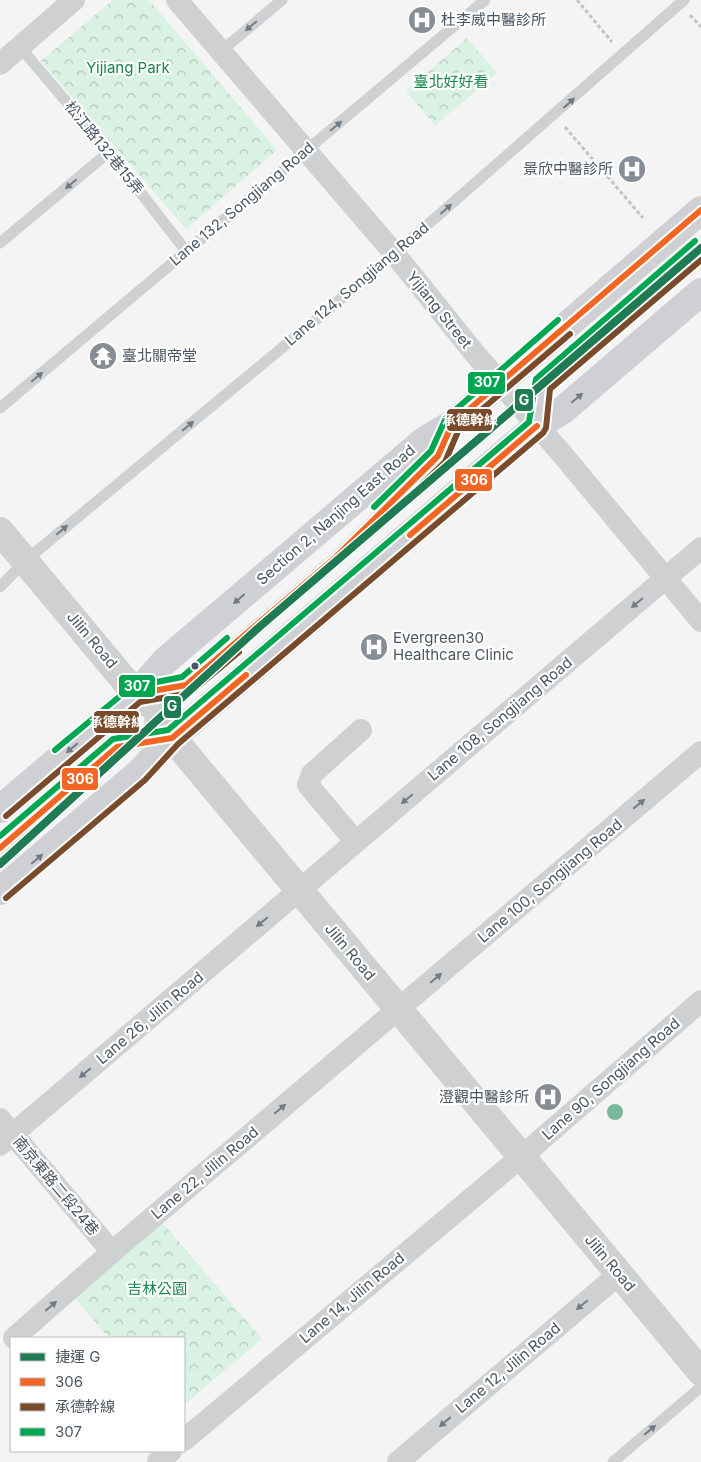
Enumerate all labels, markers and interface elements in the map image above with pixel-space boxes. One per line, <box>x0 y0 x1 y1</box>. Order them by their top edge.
hospital icon: 杜李威中醫診所 <box>407 5 437 35</box>
place label: 杜李威中醫診所 <box>441 10 546 29</box>
one-way arrow <box>245 20 257 31</box>
park label: Yijiang Park <box>86 58 170 77</box>
park label: 臺北好好看 <box>413 72 489 91</box>
street label: 松江路132巷15弄 <box>61 97 148 198</box>
one-way arrow <box>562 97 575 108</box>
one-way arrow <box>329 120 342 131</box>
street label: Lane 132, Songjiang Road <box>166 138 318 270</box>
hospital icon: 景欣中醫診所 <box>617 154 647 184</box>
place label: 景欣中醫診所 <box>523 159 613 178</box>
one-way arrow <box>65 178 78 189</box>
one-way arrow <box>439 203 452 214</box>
street label: Lane 124, Songjiang Road <box>281 218 433 349</box>
street label: Yijiang Street <box>403 267 476 352</box>
temple icon: 臺北關帝堂 <box>88 341 118 371</box>
place label: 臺北關帝堂 <box>122 346 197 365</box>
one-way arrow <box>31 371 44 382</box>
line badge: 307 <box>467 371 506 395</box>
text: 307 <box>474 373 500 390</box>
line badge: G <box>514 388 534 412</box>
text: G <box>519 391 529 408</box>
one-way arrow <box>570 393 583 404</box>
line badge: 承德幹線 <box>446 408 493 432</box>
text: 承德幹線 <box>442 411 498 428</box>
one-way arrow <box>181 421 194 432</box>
street label: Section 2, Nanjing East Road <box>252 441 419 589</box>
line badge: 306 <box>454 468 493 492</box>
text: 306 <box>460 471 488 488</box>
one-way arrow <box>56 524 69 535</box>
one-way arrow <box>232 593 245 604</box>
one-way arrow <box>631 597 644 608</box>
street label: Jilin Road <box>63 607 122 672</box>
place label: Evergreen30 Healthcare Clinic <box>393 628 514 664</box>
hospital icon: Evergreen30 Healthcare Clinic <box>359 632 389 662</box>
street label: Lane 108, Songjiang Road <box>424 653 576 785</box>
unlabelled marker <box>190 661 200 671</box>
line badge: 307 <box>118 674 156 698</box>
text: 307 <box>124 677 150 694</box>
line badge: G <box>163 695 182 719</box>
text: G <box>167 697 177 714</box>
line badge: 承德幹線 <box>93 710 140 734</box>
text: 承德幹線 <box>89 713 145 730</box>
one-way arrow <box>66 742 78 754</box>
line badge: 306 <box>61 767 99 791</box>
text: 306 <box>66 770 94 787</box>
one-way arrow <box>401 793 414 804</box>
one-way arrow <box>633 799 646 810</box>
street label: Lane 100, Songjiang Road <box>474 815 626 947</box>
one-way arrow <box>31 854 43 865</box>
one-way arrow <box>257 916 269 928</box>
street label: Jilin Road <box>321 919 380 984</box>
street label: Lane 26, Jilin Road <box>92 967 207 1068</box>
one-way arrow <box>429 972 441 984</box>
street label: Lane 90, Songjiang Road <box>538 1014 684 1144</box>
one-way arrow <box>79 1067 92 1078</box>
hospital icon: 澄觀中醫診所 <box>533 1082 563 1112</box>
place label: 澄觀中醫診所 <box>439 1087 529 1106</box>
one-way arrow <box>274 1104 287 1115</box>
street label: Lane 22, Jilin Road <box>147 1122 262 1223</box>
street label: 南京東路二段24巷 <box>9 1132 103 1239</box>
street label: Jilin Road <box>581 1230 640 1295</box>
street label: Lane 14, Jilin Road <box>295 1248 408 1347</box>
park label: 吉林公園 <box>127 1279 187 1298</box>
one-way arrow <box>44 1300 56 1312</box>
one-way arrow <box>576 1300 589 1311</box>
street label: Lane 12, Jilin Road <box>451 1318 564 1417</box>
legend <box>10 1337 185 1452</box>
text: 捷運 G <box>55 1347 100 1366</box>
text: 306 <box>55 1372 83 1391</box>
text: 承德幹線 <box>55 1397 115 1416</box>
one-way arrow <box>438 1416 451 1427</box>
text: 307 <box>55 1422 82 1441</box>
one-way arrow <box>644 1425 657 1436</box>

